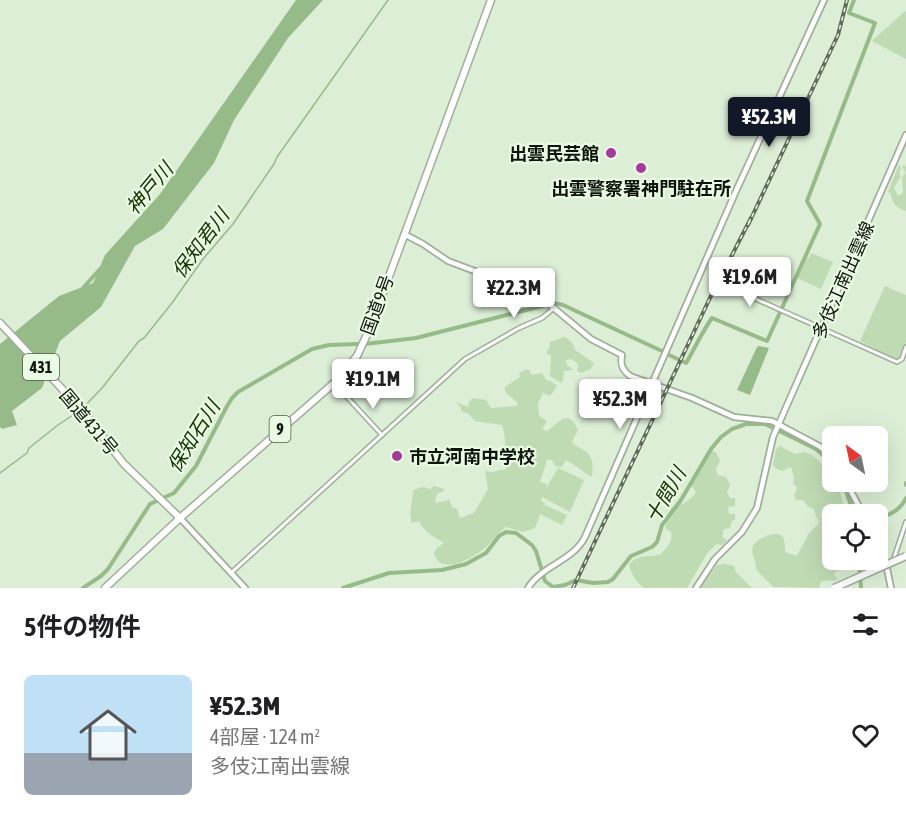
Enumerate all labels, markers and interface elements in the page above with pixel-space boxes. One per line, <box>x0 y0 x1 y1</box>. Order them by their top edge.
pin: ¥52.3M <box>720 97 818 148</box>
text: ¥52.3M <box>742 105 796 128</box>
place label: 出雲民芸館 <box>509 143 599 164</box>
marker: 出雲民芸館 <box>604 146 618 160</box>
water label: 神戸川 <box>121 156 178 218</box>
marker: 出雲警察署神門駐在所 <box>634 161 648 175</box>
place label: 出雲警察署神門駐在所 <box>551 178 731 199</box>
water label: 保知君川 <box>167 203 234 282</box>
street label: 多伎江南出雲線 <box>808 218 878 342</box>
pin: ¥19.6M <box>701 257 799 308</box>
text: ¥19.6M <box>723 265 777 288</box>
pin: ¥22.3M <box>465 268 563 319</box>
street label: 国道9号 <box>356 272 398 338</box>
text: ¥22.3M <box>487 276 541 299</box>
road number: 431 <box>23 354 59 380</box>
pin: ¥19.1M <box>324 359 422 410</box>
text: ¥19.1M <box>346 367 400 390</box>
pin: ¥52.3M <box>571 379 669 430</box>
street label: 国道431号 <box>55 385 123 459</box>
text: ¥52.3M <box>593 387 647 410</box>
water label: 保知石川 <box>162 394 225 476</box>
road number: 9 <box>270 416 290 442</box>
north arrow <box>822 426 888 492</box>
map controls <box>822 426 888 570</box>
place label: 市立河南中学校 <box>409 446 535 467</box>
marker: 市立河南中学校 <box>390 449 404 463</box>
water label: 十間川 <box>640 462 691 527</box>
button: locate <box>822 504 888 570</box>
icon: filters <box>849 608 882 641</box>
text: 5件の物件 <box>24 612 140 642</box>
text: ¥52.3M <box>210 691 280 721</box>
icon: home <box>72 699 144 771</box>
icon: heart <box>849 719 882 752</box>
text: 4部屋 · 124 m² <box>210 725 320 748</box>
text: 多伎江南出雲線 <box>210 754 350 777</box>

